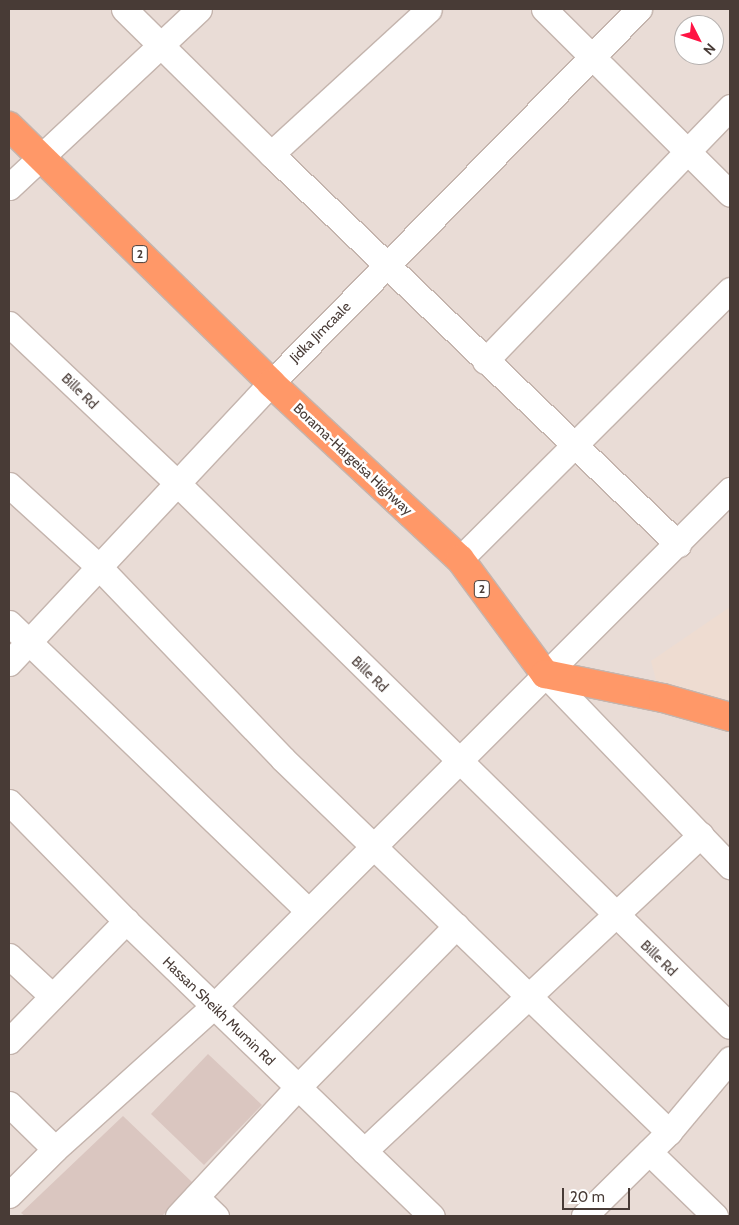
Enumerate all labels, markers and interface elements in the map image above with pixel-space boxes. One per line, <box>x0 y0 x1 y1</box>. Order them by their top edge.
north arrow <box>674 15 724 65</box>
text: N <box>700 40 720 59</box>
road number: 2 <box>131 244 149 264</box>
street label: Jidka Jimcaale <box>286 298 354 366</box>
street label: Bille Rd <box>58 370 102 412</box>
street label: Borama-Hargeisa Highway <box>290 400 416 518</box>
road number: 2 <box>473 580 491 598</box>
street label: Bille Rd <box>348 653 392 695</box>
street label: Bille Rd <box>637 937 681 979</box>
street label: Hassan Sheikh Mumin Rd <box>159 953 279 1069</box>
scale bar <box>564 1178 632 1210</box>
text: 20 m <box>570 1188 605 1206</box>

